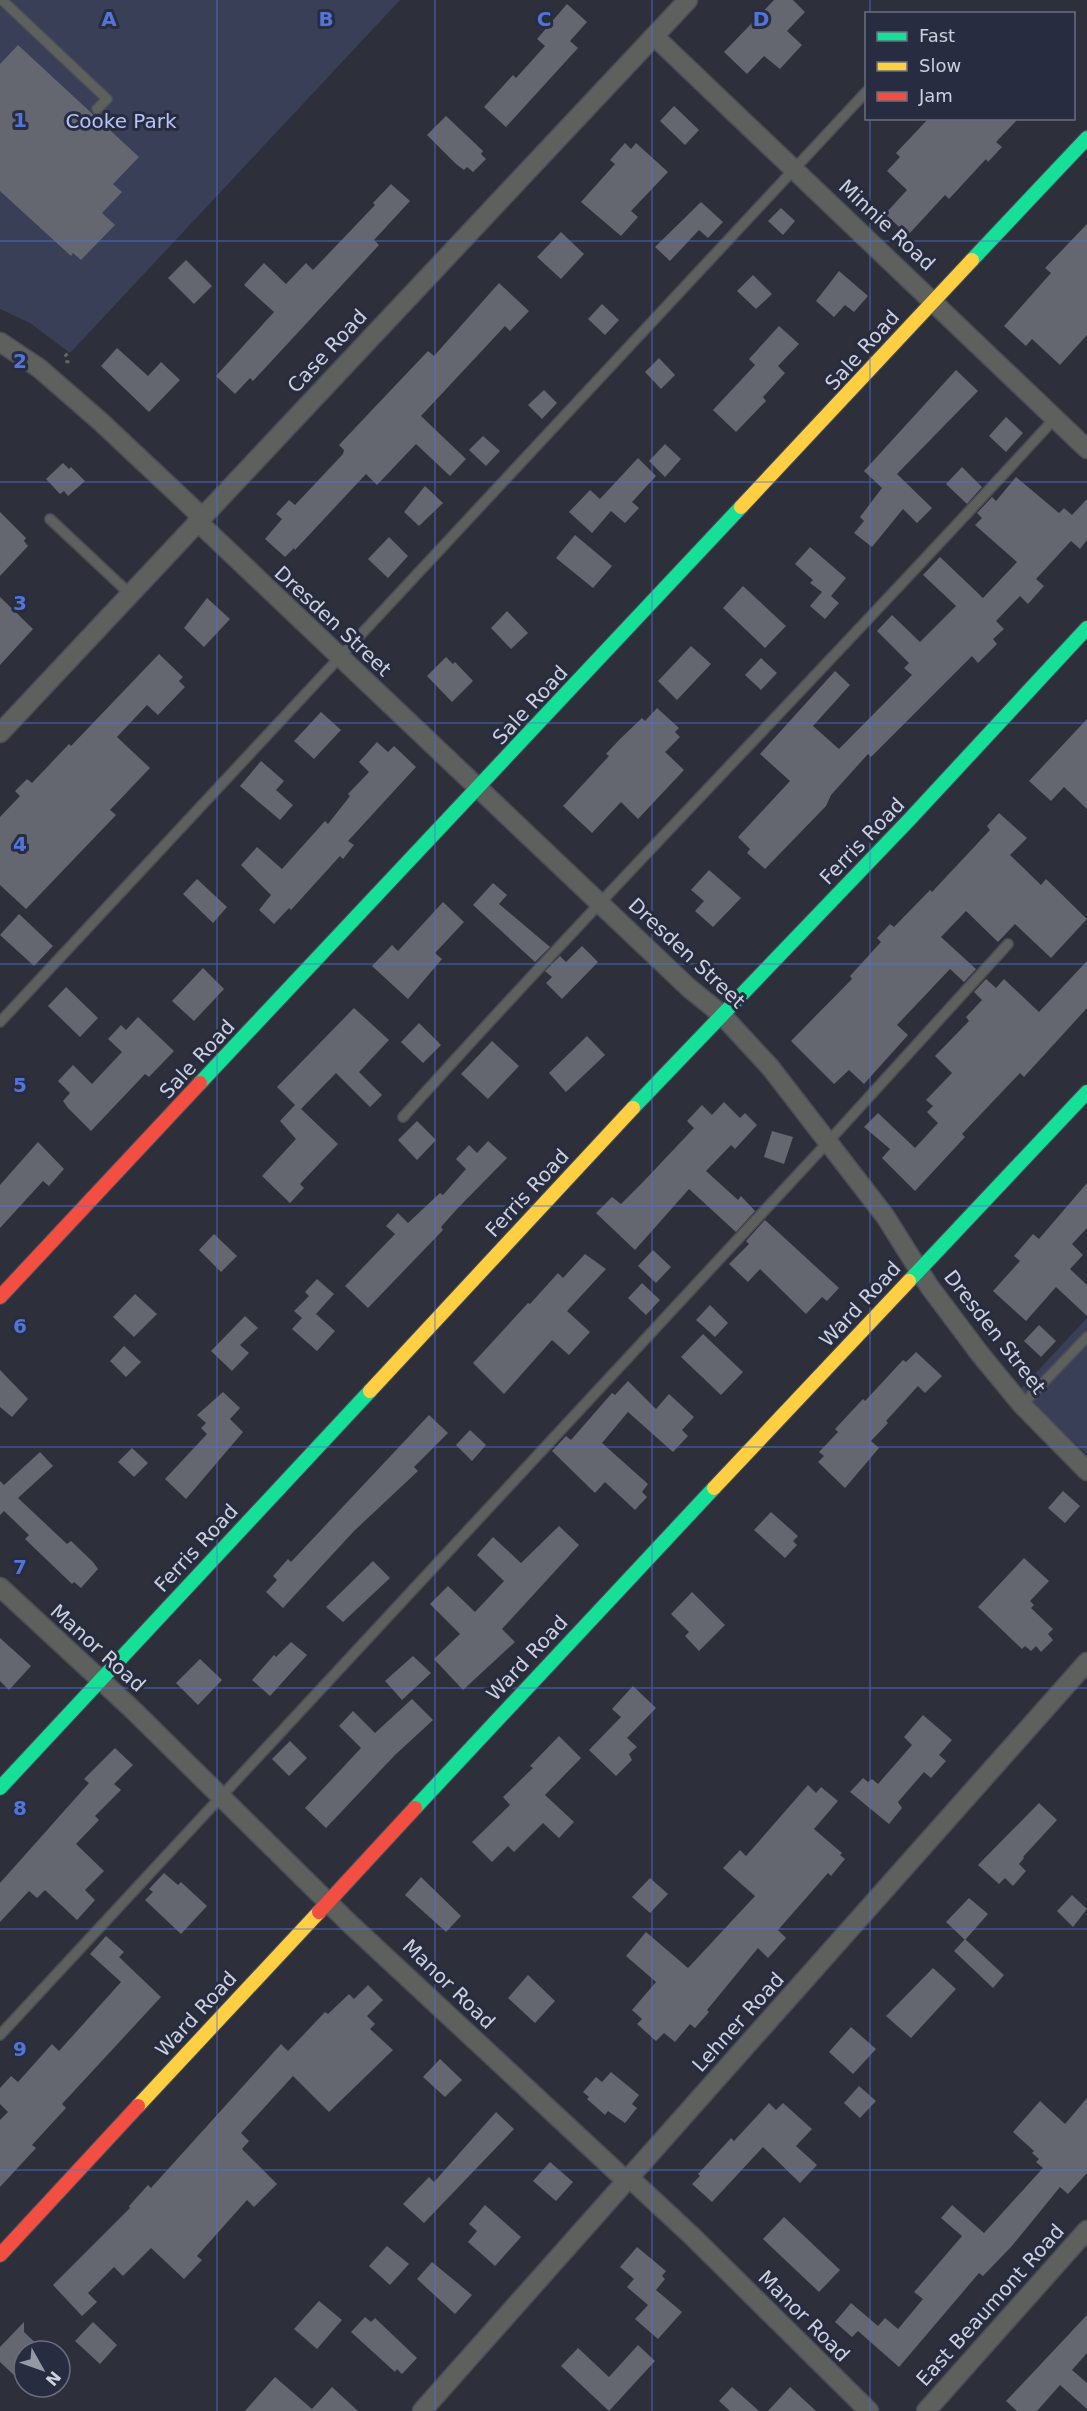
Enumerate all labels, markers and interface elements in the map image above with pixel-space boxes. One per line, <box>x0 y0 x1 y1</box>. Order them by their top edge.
text: A <box>101 7 117 31</box>
text: B <box>318 7 334 31</box>
text: C <box>537 7 551 31</box>
text: D <box>753 7 769 31</box>
legend <box>865 12 1075 120</box>
text: Fast <box>919 25 955 46</box>
text: Slow <box>919 55 961 76</box>
text: Jam <box>918 85 953 106</box>
text: 1 <box>13 108 27 132</box>
park label: Cooke Park <box>65 109 177 133</box>
street label: Minnie Road <box>834 174 940 276</box>
street label: Case Road <box>282 304 372 398</box>
street label: Sale Road <box>820 305 904 395</box>
text: 2 <box>13 349 27 373</box>
street label: Dresden Street <box>270 561 396 681</box>
text: 3 <box>13 591 27 615</box>
street label: Sale Road <box>487 660 573 750</box>
street label: Ferris Road <box>815 793 909 889</box>
text: 4 <box>13 832 27 856</box>
street label: Dresden Street <box>624 893 750 1013</box>
street label: Sale Road <box>154 1014 240 1104</box>
text: 5 <box>13 1073 27 1097</box>
street label: Ferris Road <box>480 1144 574 1242</box>
street label: Ward Road <box>814 1256 906 1352</box>
street label: Dresden Street <box>939 1265 1051 1399</box>
text: 6 <box>13 1314 27 1338</box>
street label: Ferris Road <box>149 1499 243 1597</box>
text: 7 <box>13 1555 27 1579</box>
street label: Manor Road <box>46 1599 150 1697</box>
street label: Ward Road <box>481 1610 573 1706</box>
text: 8 <box>13 1796 27 1820</box>
street label: Manor Road <box>398 1934 500 2034</box>
street label: Ward Road <box>150 1966 242 2062</box>
street label: Lehner Road <box>687 1967 789 2077</box>
text: 9 <box>13 2037 27 2061</box>
street label: East Beaumont Road <box>911 2219 1069 2391</box>
street label: Manor Road <box>753 2265 855 2367</box>
north arrow <box>12 2339 72 2399</box>
text: N <box>42 2367 65 2390</box>

